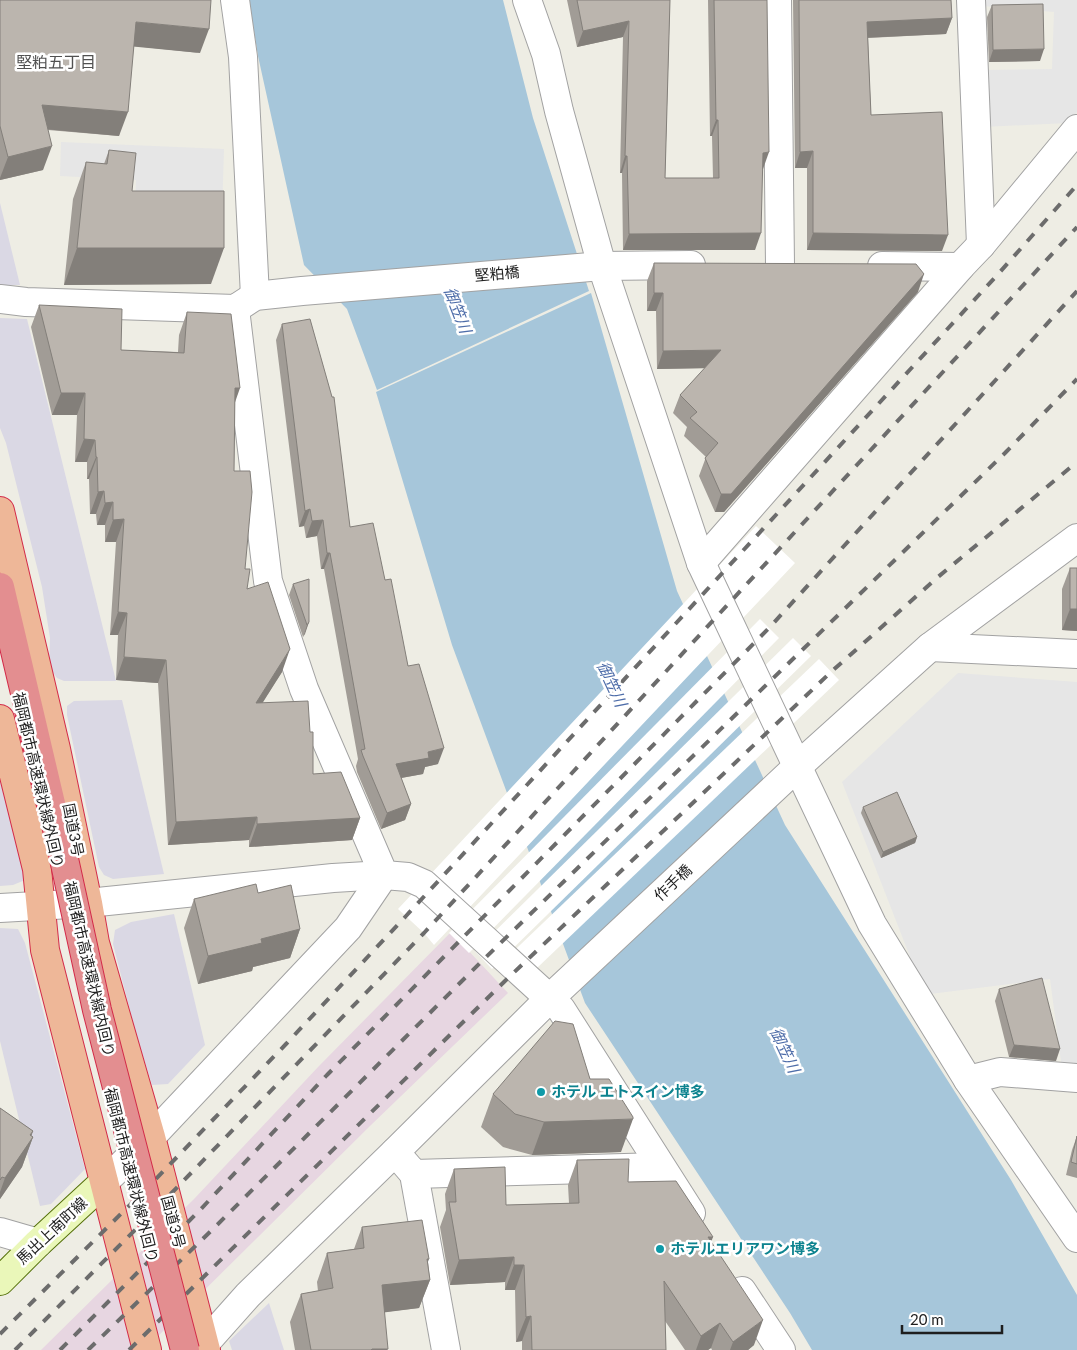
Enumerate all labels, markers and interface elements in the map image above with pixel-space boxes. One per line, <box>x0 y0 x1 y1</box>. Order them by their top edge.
district label: 堅粕五丁目 <box>16 52 96 71</box>
street label: 堅粕橋 <box>474 262 520 284</box>
water label: 御笠川 <box>441 284 477 337</box>
water label: 御笠川 <box>594 658 632 711</box>
street label: 福岡都市高速環状線外回り <box>10 690 68 870</box>
street label: 国道3号 <box>60 802 88 858</box>
street label: 作手橋 <box>650 860 695 904</box>
street label: 福岡都市高速環状線内回り <box>61 879 119 1059</box>
water label: 御笠川 <box>767 1024 805 1077</box>
place label: ホテル エトスイン博多 <box>551 1082 705 1100</box>
street label: 福岡都市高速環状線外回り <box>101 1085 162 1264</box>
marker: ホテル エトスイン博多 <box>535 1086 547 1098</box>
street label: 馬出上南町線 <box>12 1193 90 1268</box>
street label: 国道3号 <box>158 1193 190 1250</box>
place label: ホテルエリアワン博多 <box>670 1239 820 1257</box>
marker: ホテルエリアワン博多 <box>654 1243 666 1255</box>
scale bar <box>902 1302 1002 1334</box>
text: 20 m <box>910 1310 944 1328</box>

